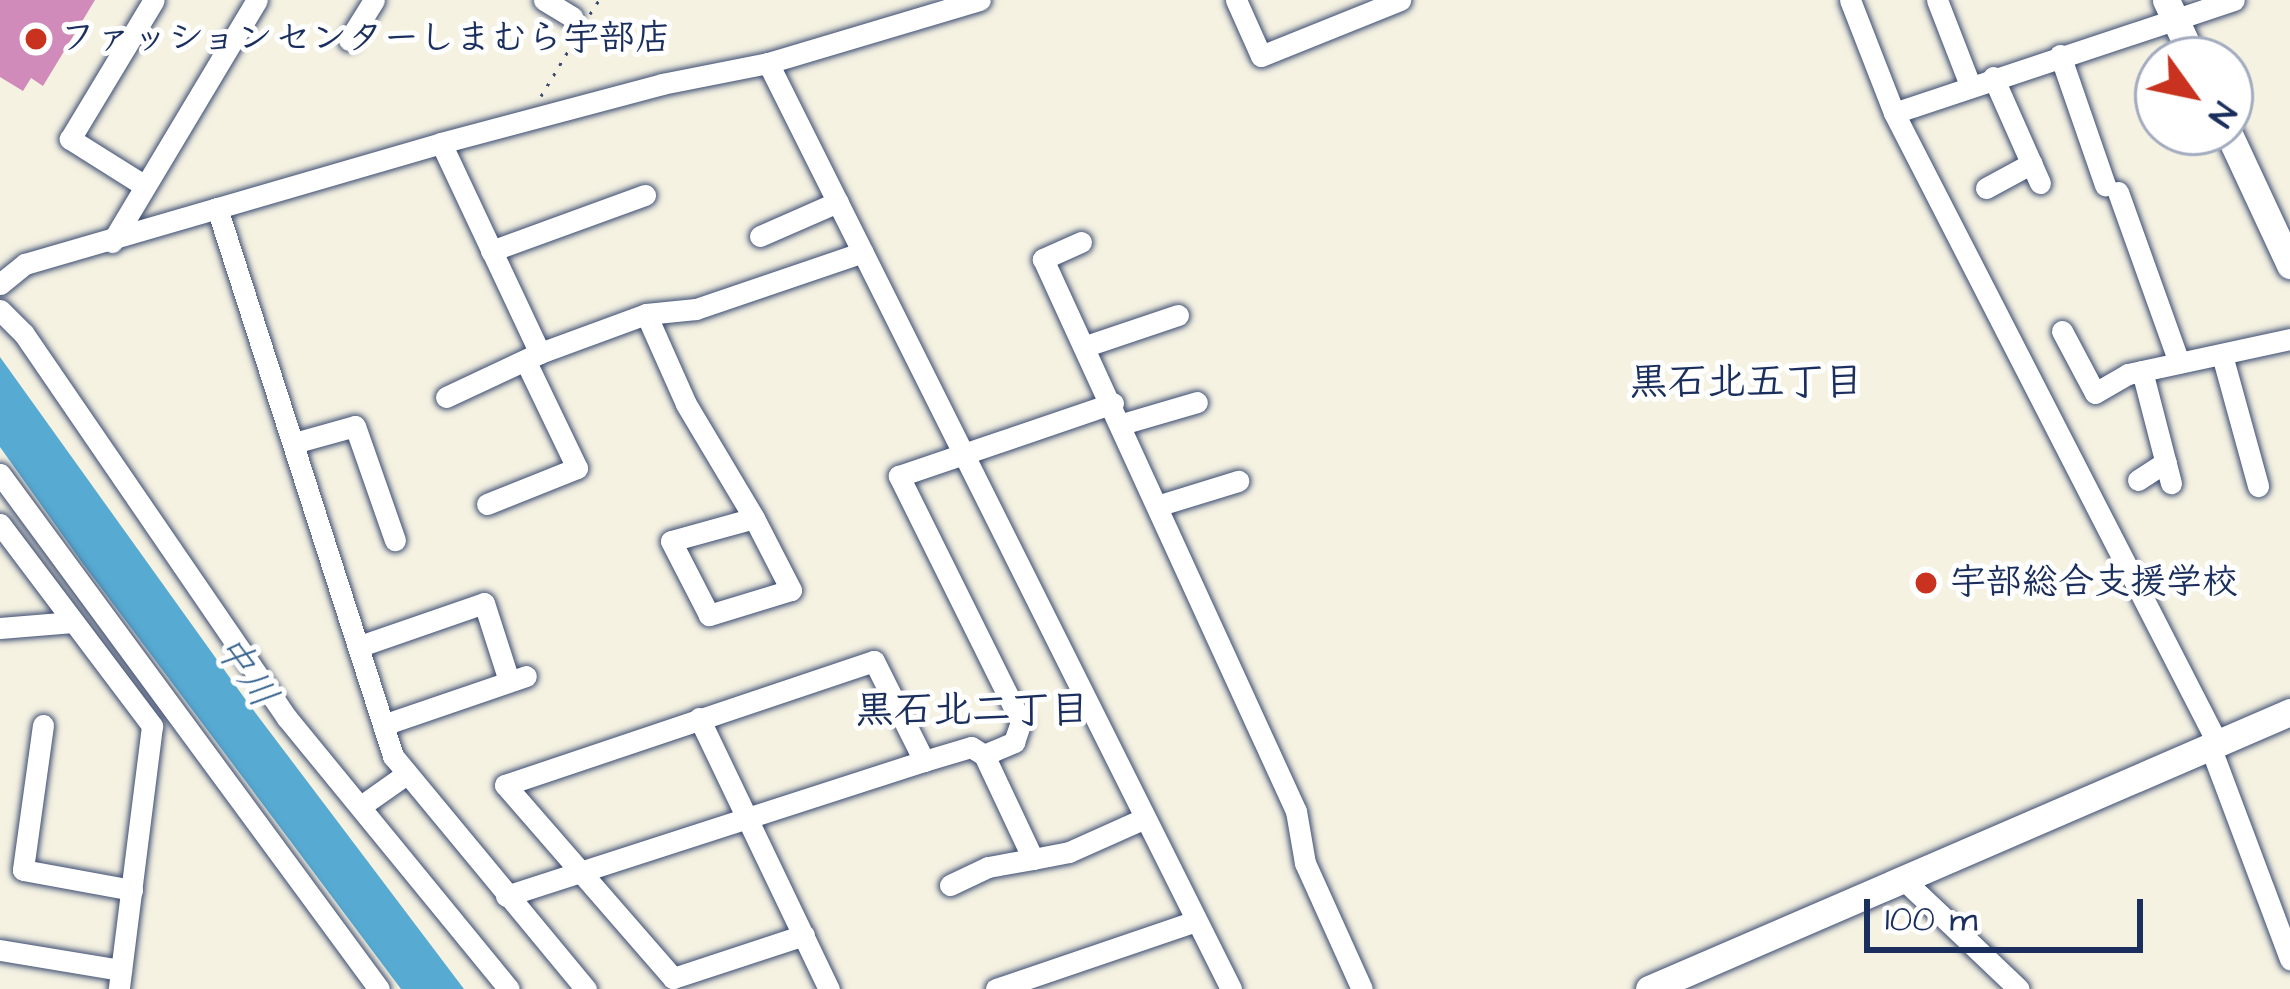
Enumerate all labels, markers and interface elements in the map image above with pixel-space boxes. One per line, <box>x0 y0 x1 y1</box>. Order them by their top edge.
place label: ファッションセンターしまむら宇部店 <box>60 17 672 61</box>
marker: ファッションセンターしまむら宇部店 <box>23 26 49 52</box>
north arrow <box>2134 36 2254 156</box>
text: N <box>2197 93 2247 135</box>
district label: 黒石北五丁目 <box>1629 360 1863 406</box>
place label: 宇部総合支援学校 <box>1950 561 2238 605</box>
marker: 宇部総合支援学校 <box>1913 570 1939 596</box>
water label: 中川 <box>204 627 286 717</box>
district label: 黒石北二丁目 <box>855 688 1089 734</box>
scale bar <box>1870 875 2149 949</box>
text: 100 m <box>1885 894 1977 945</box>

